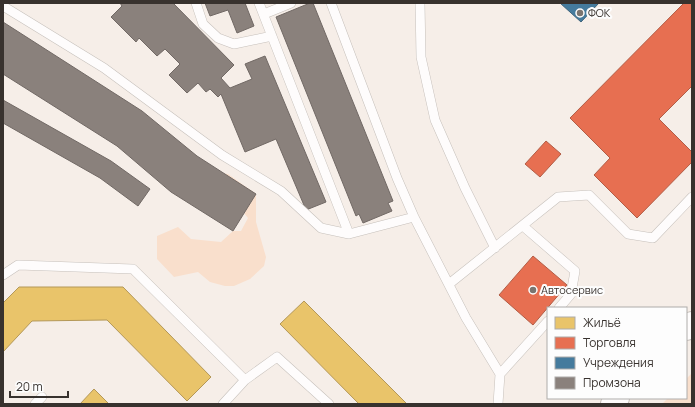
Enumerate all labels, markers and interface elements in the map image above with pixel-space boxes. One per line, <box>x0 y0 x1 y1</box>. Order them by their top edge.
place label: ФОК <box>588 5 611 20</box>
marker: ФОК <box>575 8 585 18</box>
place label: Автосервис <box>541 282 603 297</box>
marker: Автосервис <box>528 285 538 295</box>
legend <box>547 307 687 399</box>
text: Жильё <box>583 314 621 331</box>
text: Торговля <box>583 334 636 351</box>
text: Учреждения <box>583 354 654 371</box>
scale bar <box>10 373 68 399</box>
text: Промзона <box>583 374 641 391</box>
text: 20 m <box>16 378 43 395</box>

